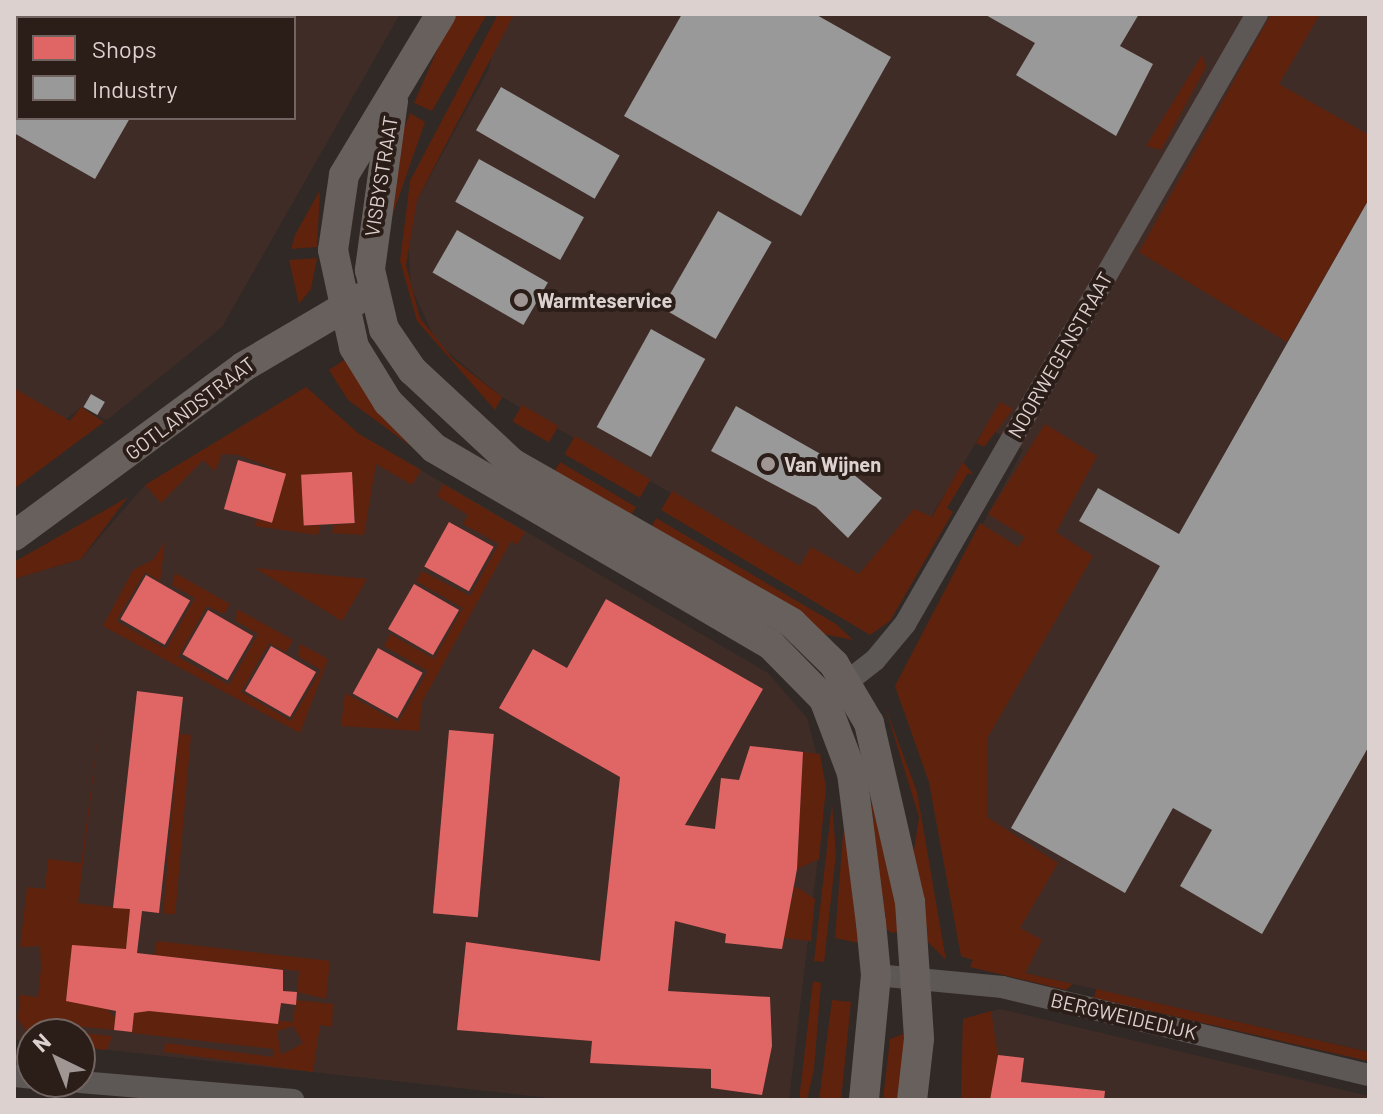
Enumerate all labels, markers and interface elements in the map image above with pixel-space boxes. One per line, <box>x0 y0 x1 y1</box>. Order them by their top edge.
legend <box>16 16 296 120</box>
text: Shops <box>92 34 157 63</box>
text: Industry <box>92 74 178 103</box>
street label: VISBYSTRAAT <box>360 114 402 238</box>
street label: NOORWEGENSTRAAT <box>1003 268 1117 442</box>
place label: Warmteservice <box>537 288 672 312</box>
marker: Warmteservice <box>512 291 530 309</box>
street label: GOTLANDSTRAAT <box>121 352 259 464</box>
place label: Van Wijnen <box>784 452 881 476</box>
marker: Van Wijnen <box>759 455 777 473</box>
street label: BERGWEIDEDIJK <box>1049 988 1199 1044</box>
north arrow <box>16 1018 96 1098</box>
text: N <box>27 1027 55 1056</box>

